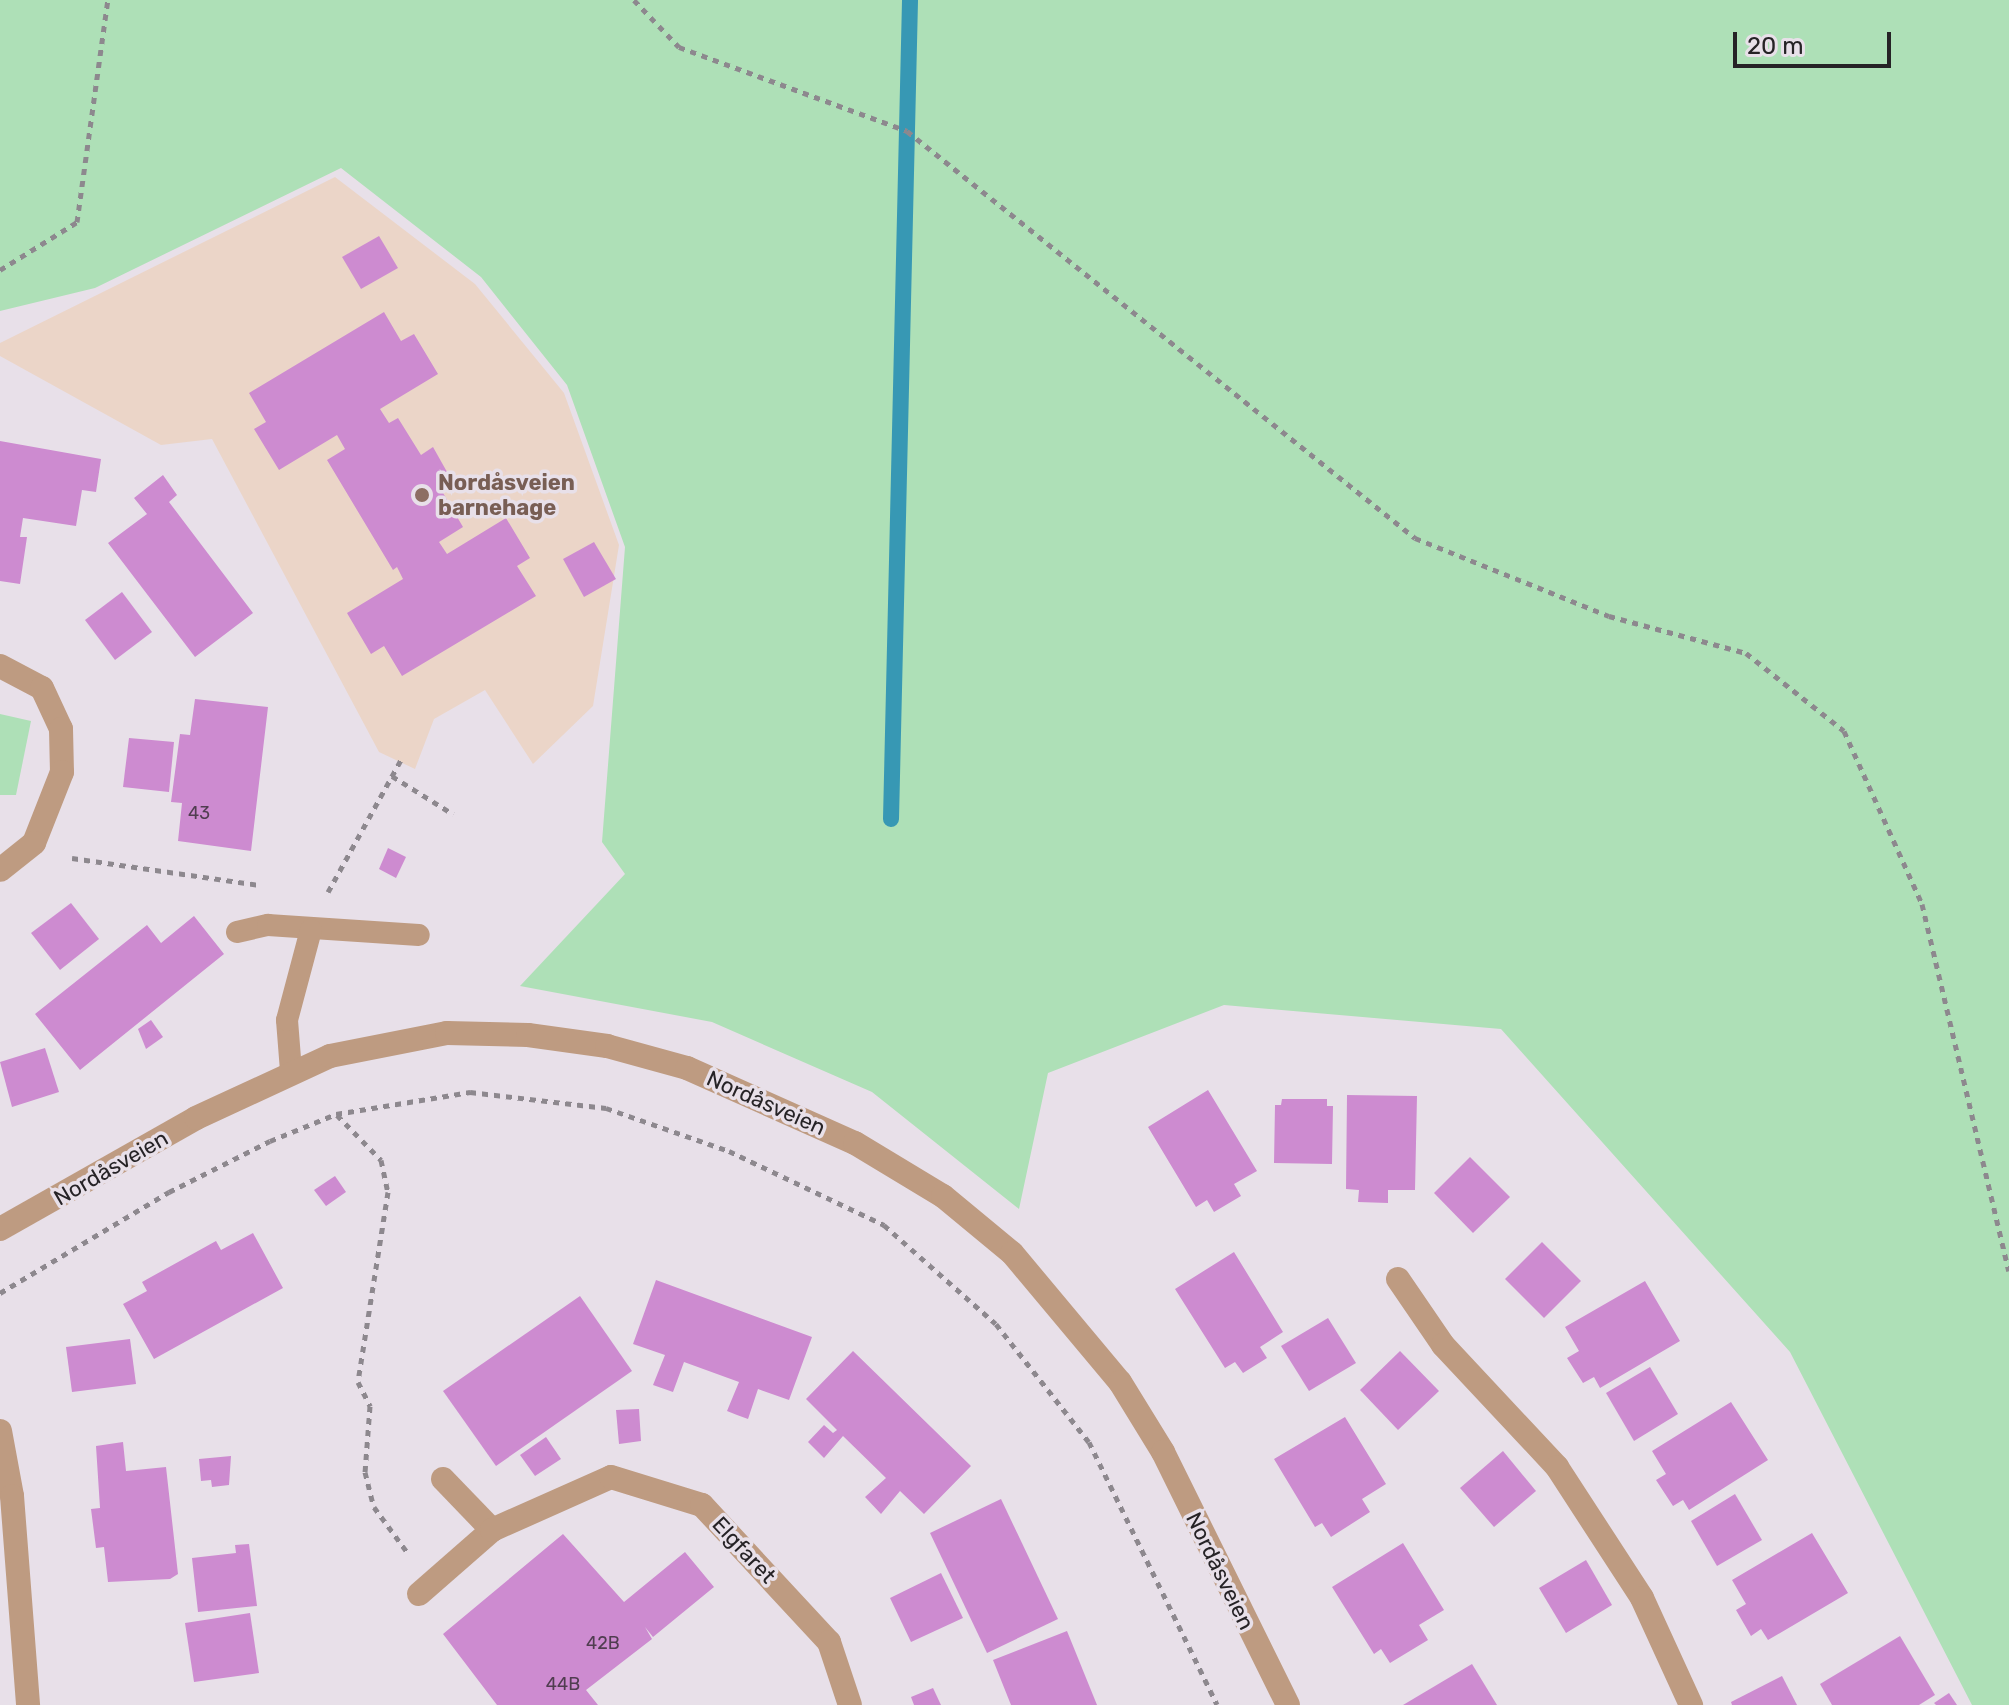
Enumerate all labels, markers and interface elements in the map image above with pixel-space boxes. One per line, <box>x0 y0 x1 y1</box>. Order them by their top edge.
scale bar <box>1737 16 1895 66</box>
text: 20 m <box>1747 32 1804 60</box>
place label: Nordåsveien barnehage <box>438 469 575 520</box>
marker: Nordåsveien barnehage <box>413 486 431 504</box>
house number: 43 <box>188 802 210 824</box>
street label: Nordåsveien <box>703 1065 829 1141</box>
street label: Nordåsveien <box>49 1125 173 1211</box>
street label: Nordåsveien <box>1180 1508 1260 1634</box>
street label: Elgfaret <box>707 1511 781 1589</box>
house number: 42B <box>586 1632 620 1654</box>
house number: 44B <box>546 1673 580 1695</box>

